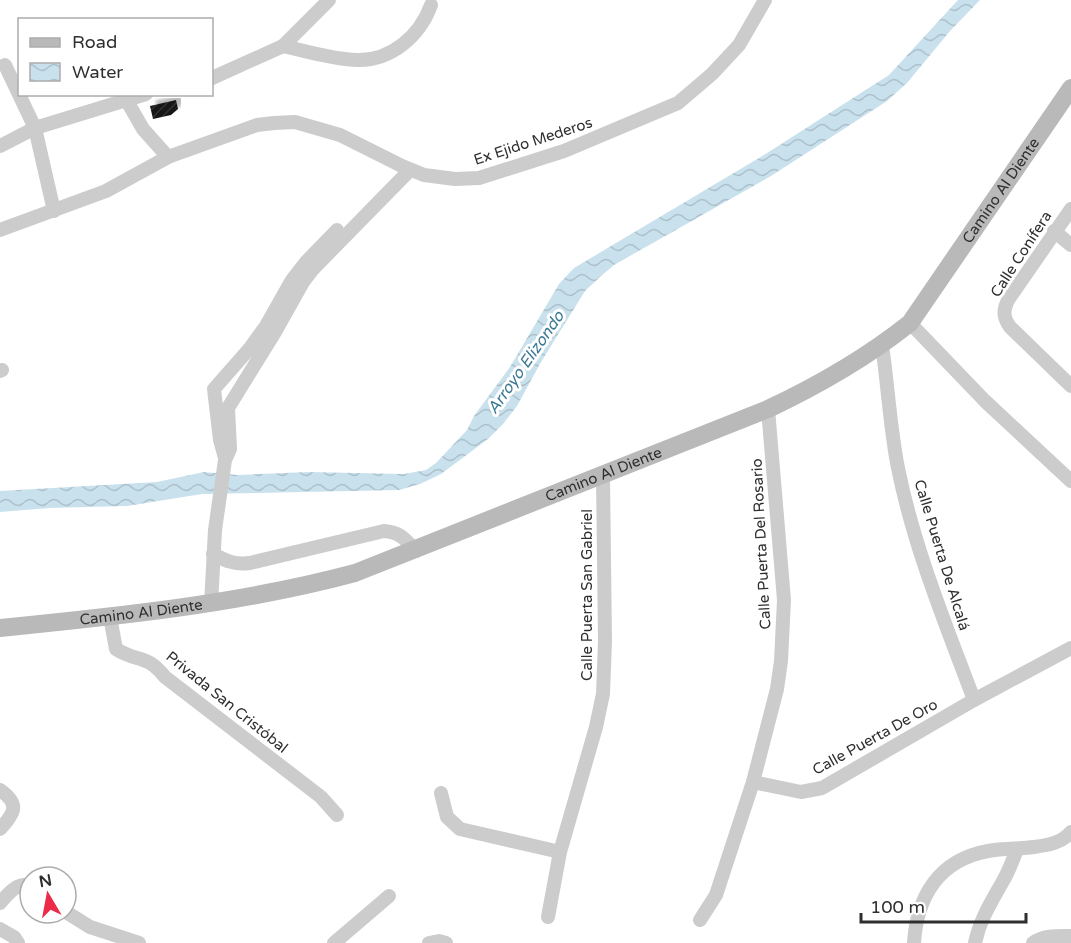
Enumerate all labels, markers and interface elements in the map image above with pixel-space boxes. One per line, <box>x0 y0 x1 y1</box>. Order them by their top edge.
legend <box>18 18 213 96</box>
text: Road <box>72 31 117 53</box>
text: Water <box>72 61 123 83</box>
street label: Ex Ejido Mederos <box>471 113 595 169</box>
street label: Camino Al Diente <box>958 134 1043 247</box>
street label: Calle Conífera <box>987 208 1055 300</box>
water label: Arroyo Elizondo <box>483 306 570 418</box>
street label: Camino Al Diente <box>543 443 664 506</box>
street label: Calle Puerta Del Rosario <box>748 458 774 630</box>
street label: Calle Puerta De Alcalá <box>910 477 974 633</box>
street label: Calle Puerta San Gabriel <box>578 509 596 681</box>
street label: Camino Al Diente <box>79 595 204 629</box>
street label: Privada San Cristóbal <box>162 647 292 757</box>
street label: Calle Puerta De Oro <box>809 695 941 779</box>
north arrow <box>18 865 78 925</box>
text: N <box>38 870 54 892</box>
scale bar <box>861 886 1026 924</box>
text: 100 m <box>870 896 925 918</box>

